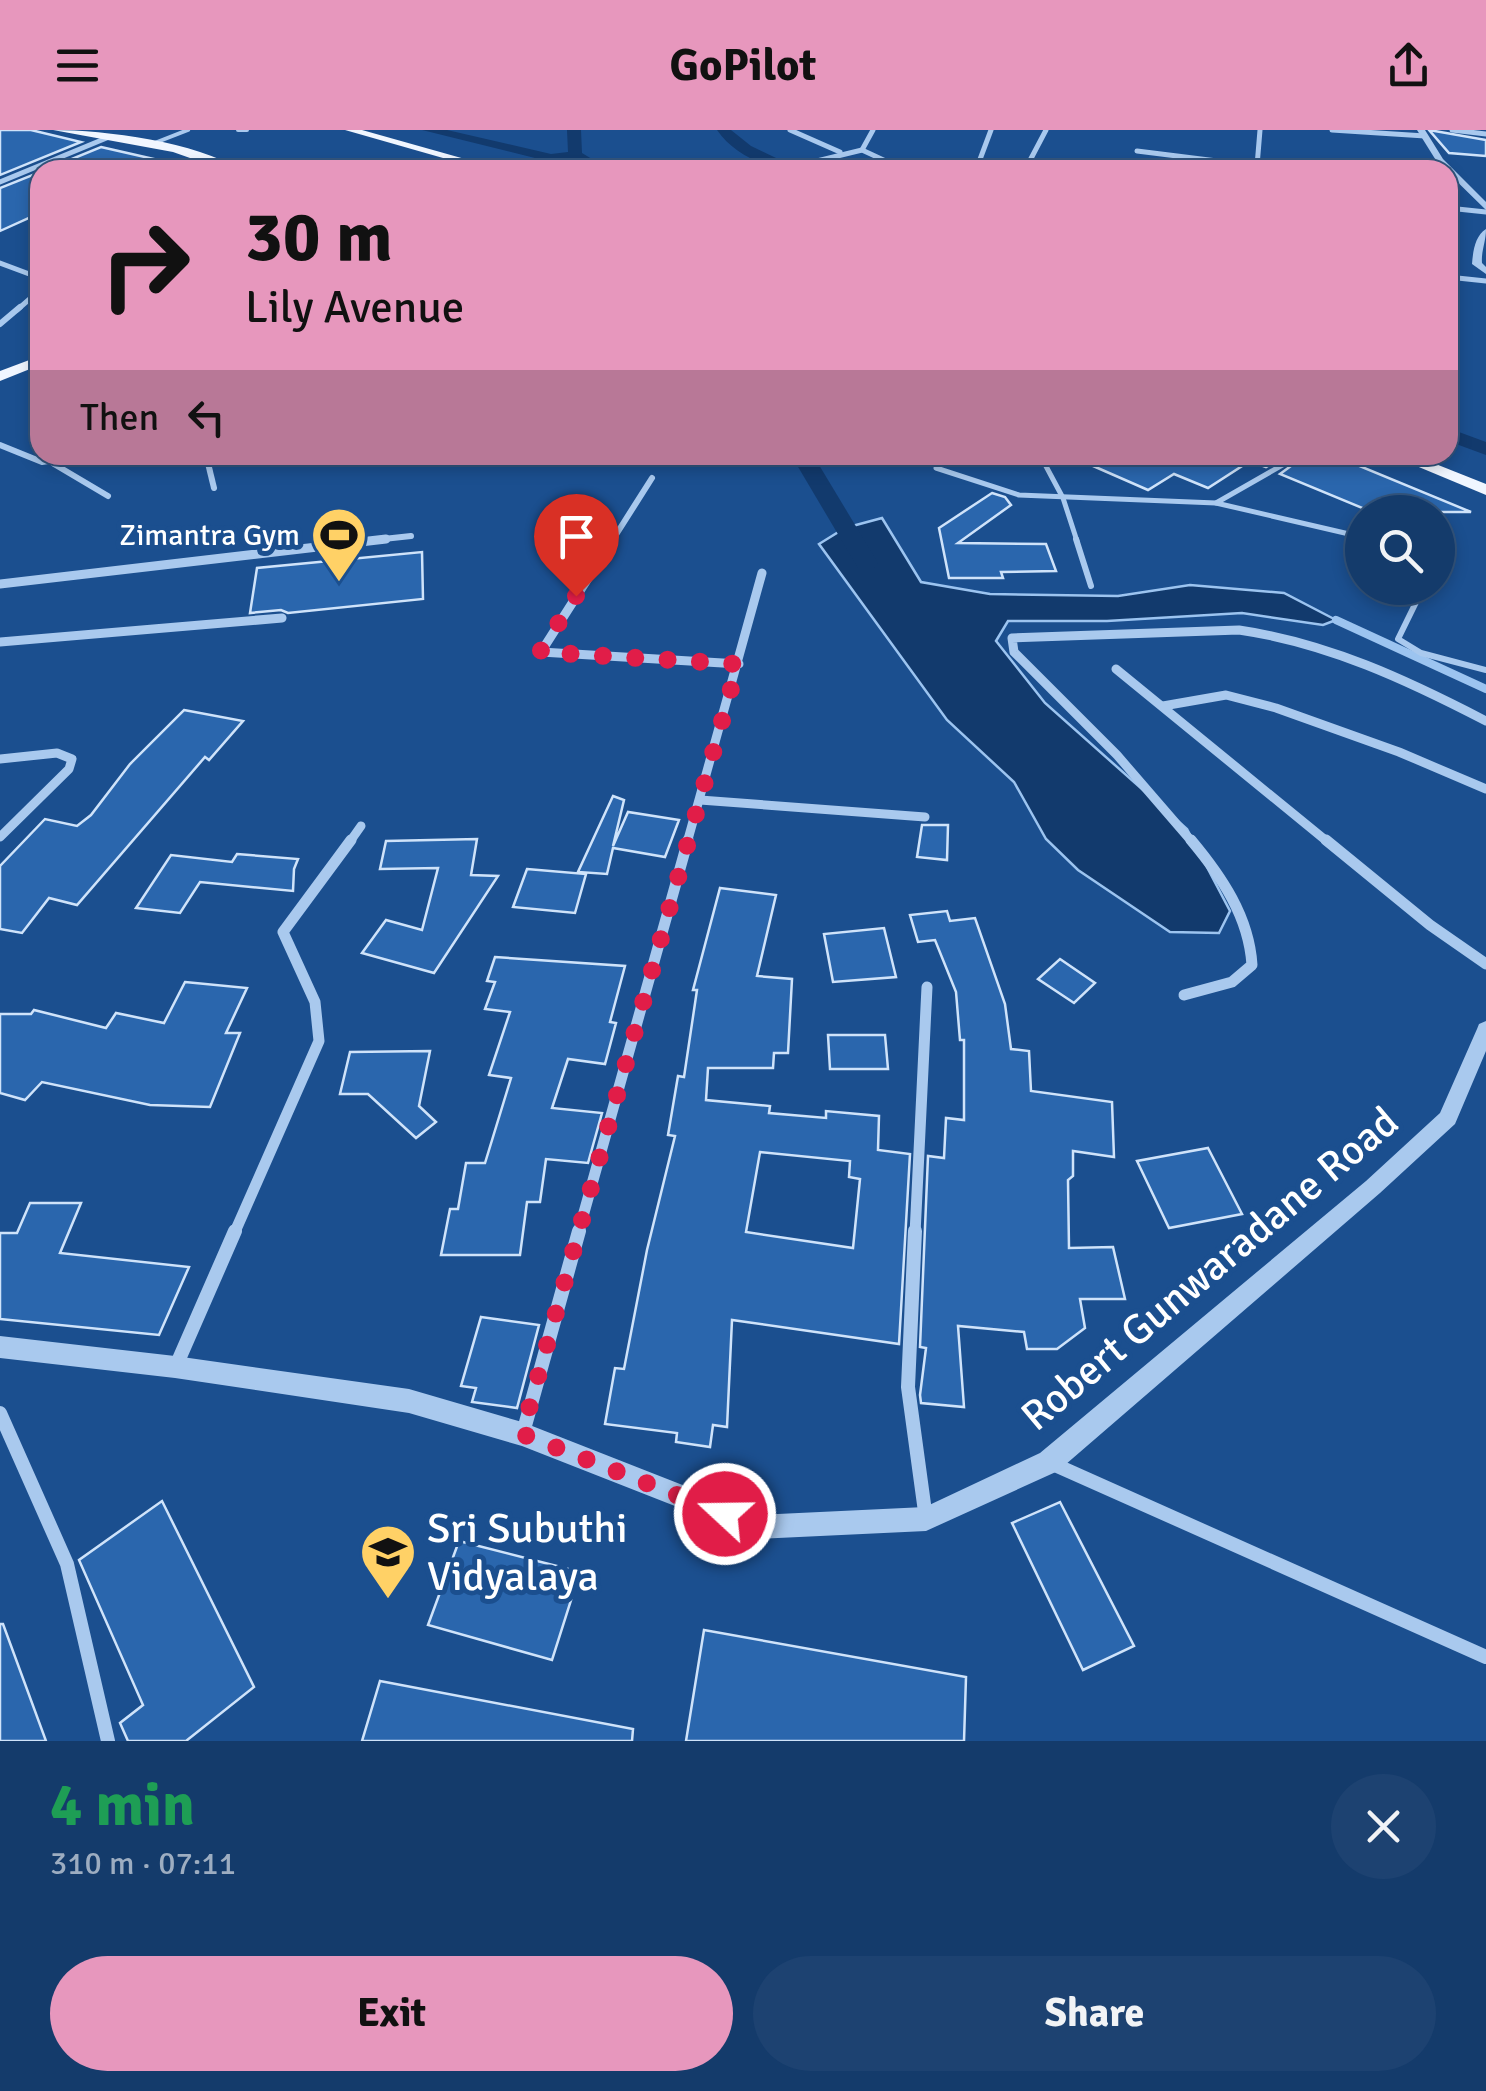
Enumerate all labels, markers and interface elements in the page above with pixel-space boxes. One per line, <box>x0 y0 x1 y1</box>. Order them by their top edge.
icon: menu <box>50 38 105 93</box>
text: GoPilot <box>670 38 816 93</box>
icon: share <box>1381 38 1436 93</box>
text: 30 m <box>245 194 393 280</box>
icon: right <box>80 200 210 330</box>
text: Lily Avenue <box>245 280 464 335</box>
icon: left <box>179 390 234 445</box>
text: Then <box>80 394 159 441</box>
pin <box>534 494 619 597</box>
map controls <box>1345 495 1455 605</box>
button: search <box>1345 495 1455 605</box>
sports icon: Zimantra Gym <box>309 505 369 584</box>
icon: arrive <box>549 509 604 564</box>
place label: Zimantra Gym <box>119 517 300 554</box>
street label: Robert Gunwaradane Road <box>1011 1096 1409 1442</box>
position arrow <box>673 1462 777 1566</box>
place label: Sri Subuthi Vidyalaya <box>427 1503 628 1602</box>
school or university icon: Sri Subuthi Vidyalaya <box>358 1522 418 1601</box>
text: 4 min <box>50 1769 195 1843</box>
button: close <box>1331 1774 1436 1879</box>
text: 310 m · 07:11 <box>50 1844 236 1883</box>
button: Exit <box>50 1956 733 2071</box>
button: Share <box>753 1956 1436 2071</box>

